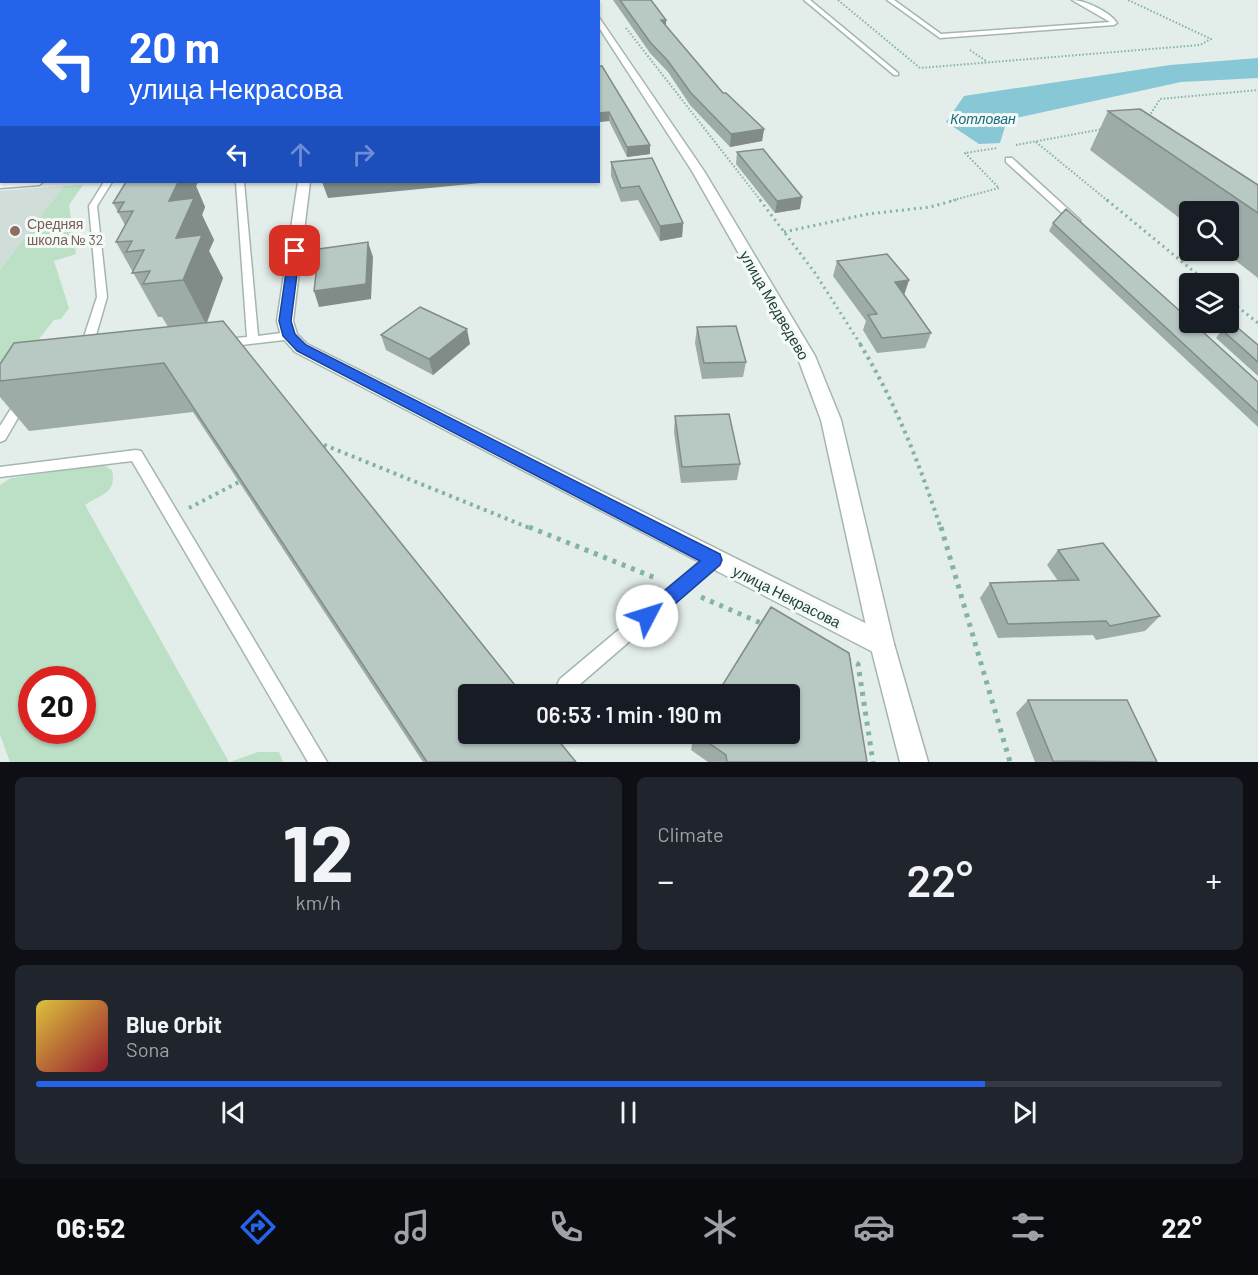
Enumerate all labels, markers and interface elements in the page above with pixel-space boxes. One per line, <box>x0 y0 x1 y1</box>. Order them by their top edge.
text: 20 m <box>129 21 220 71</box>
icon: left <box>30 24 108 102</box>
text: улица Некрасова <box>129 72 343 104</box>
water label: Котлован <box>950 110 1016 127</box>
icon: left <box>221 138 254 171</box>
icon: ahead <box>284 138 317 171</box>
icon: right <box>347 138 380 171</box>
map controls <box>1179 201 1239 333</box>
button: search <box>1179 201 1239 261</box>
place label: Средняя школа № 32 <box>27 215 103 248</box>
marker: Средняя школа № 32 <box>8 224 22 238</box>
pin <box>269 225 320 276</box>
icon: arrive <box>278 234 311 267</box>
street label: улица Медведево <box>737 247 813 363</box>
button: layers <box>1179 273 1239 333</box>
street label: улица Некрасова <box>730 561 845 631</box>
position arrow <box>615 584 679 648</box>
speed limit sign: 20 <box>18 666 96 744</box>
text: 06:53 · 1 min · 190 m <box>536 701 722 727</box>
text: 12 <box>283 804 354 898</box>
text: Climate <box>658 822 724 846</box>
text: 22° <box>906 852 973 906</box>
text: − <box>658 860 674 900</box>
text: + <box>1205 860 1222 900</box>
text: km/h <box>296 890 341 914</box>
text: Blue Orbit <box>126 1011 222 1037</box>
text: Sona <box>126 1037 170 1061</box>
icon: previous <box>217 1096 250 1129</box>
icon: pause <box>612 1096 645 1129</box>
icon: next <box>1008 1096 1041 1129</box>
icon: directions <box>237 1206 279 1248</box>
icon: music <box>391 1206 433 1248</box>
icon: phone <box>545 1206 587 1248</box>
icon: climate <box>699 1206 741 1248</box>
icon: car <box>853 1206 895 1248</box>
icon: filters <box>1007 1206 1049 1248</box>
text: 06:52 <box>56 1211 125 1243</box>
text: 22° <box>1162 1211 1202 1243</box>

